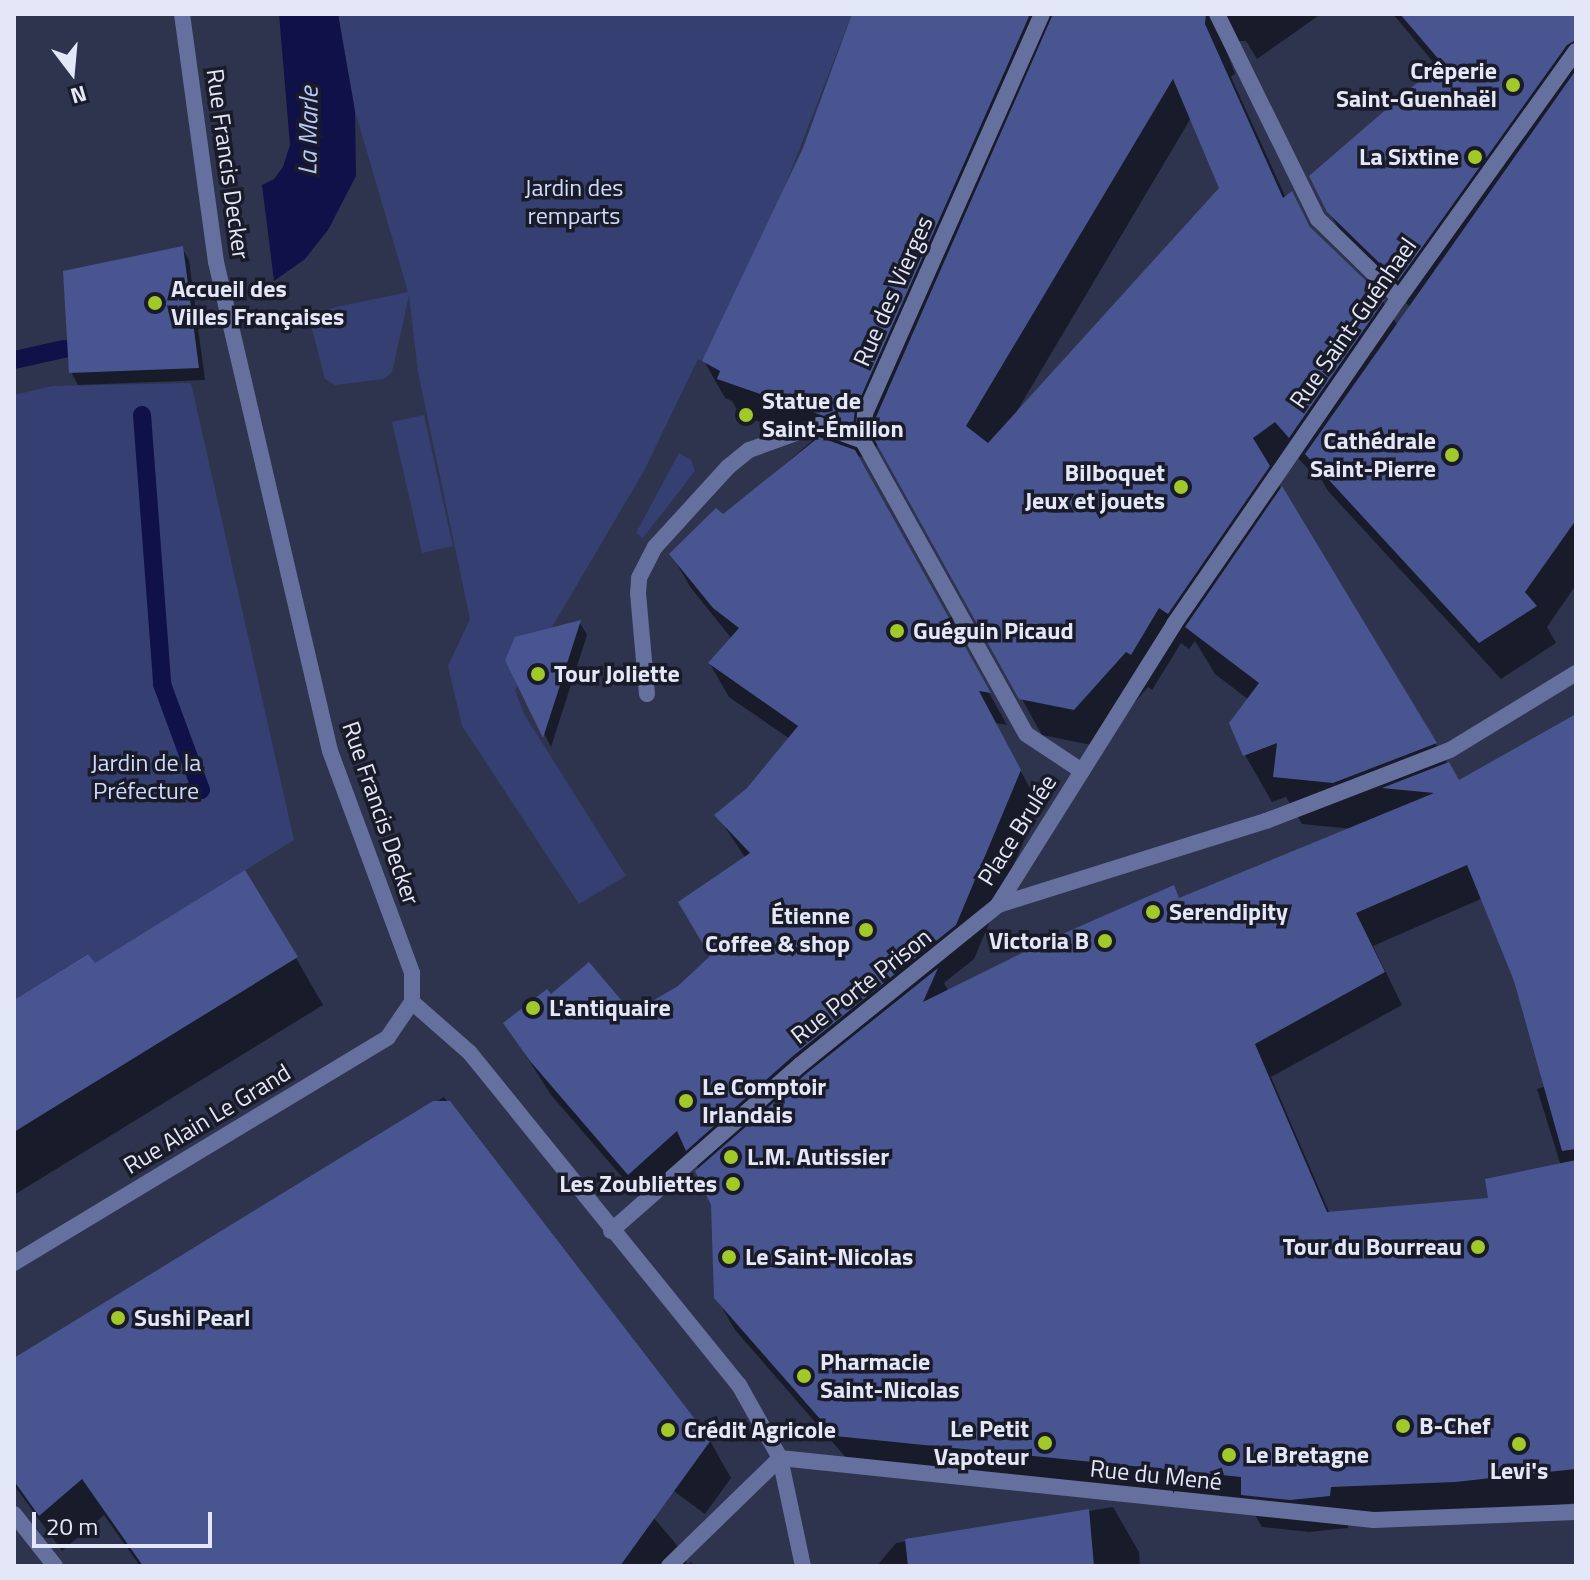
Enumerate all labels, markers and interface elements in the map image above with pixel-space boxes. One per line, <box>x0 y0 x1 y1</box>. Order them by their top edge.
north arrow <box>32 32 112 112</box>
place label: Crêperie Saint-Guenhaël <box>1336 57 1497 113</box>
street label: Rue Francis Decker <box>200 67 256 261</box>
marker: Crêperie Saint-Guenhaël <box>1504 76 1522 94</box>
text: N <box>67 77 91 114</box>
water label: La Marle <box>292 86 324 176</box>
place label: La Sixtine <box>1359 143 1459 171</box>
marker: La Sixtine <box>1466 148 1484 166</box>
park label: Jardin des remparts <box>524 174 624 230</box>
street label: Rue des Vierges <box>847 212 939 370</box>
street label: Rue Saint-Guénhael <box>1283 232 1423 414</box>
place label: Accueil des Villes Françaises <box>171 275 344 331</box>
marker: Accueil des Villes Françaises <box>146 294 164 312</box>
place label: Statue de Saint-Émilion <box>762 387 904 443</box>
marker: Statue de Saint-Émilion <box>737 406 755 424</box>
place label: Cathédrale Saint-Pierre <box>1310 427 1436 483</box>
marker: Cathédrale Saint-Pierre <box>1443 446 1461 464</box>
place label: Bilboquet Jeux et jouets <box>1025 459 1165 515</box>
marker: Bilboquet Jeux et jouets <box>1172 478 1190 496</box>
place label: Guéguin Picaud <box>913 617 1074 645</box>
marker: Guéguin Picaud <box>888 622 906 640</box>
place label: Tour Joliette <box>554 660 680 688</box>
marker: Tour Joliette <box>529 665 547 683</box>
street label: Rue Francis Decker <box>336 718 426 908</box>
park label: Jardin de la Préfecture <box>91 749 201 805</box>
street label: Place Brulée <box>972 769 1062 891</box>
place label: Serendipity <box>1169 898 1288 926</box>
place label: Étienne Coffee & shop <box>705 902 850 958</box>
marker: Serendipity <box>1144 903 1162 921</box>
marker: Étienne Coffee & shop <box>857 921 875 939</box>
street label: Rue Porte Prison <box>785 922 937 1050</box>
place label: Victoria B <box>989 927 1089 955</box>
marker: Victoria B <box>1096 932 1114 950</box>
place label: L'antiquaire <box>549 994 671 1022</box>
marker: L'antiquaire <box>524 999 542 1017</box>
street label: Rue Alain Le Grand <box>118 1058 296 1180</box>
place label: Le Comptoir Irlandais <box>702 1073 826 1129</box>
marker: Le Comptoir Irlandais <box>677 1092 695 1110</box>
place label: L.M. Autissier <box>747 1143 889 1171</box>
marker: L.M. Autissier <box>722 1148 740 1166</box>
place label: Les Zoubliettes <box>559 1170 717 1198</box>
marker: Les Zoubliettes <box>724 1175 742 1193</box>
place label: Tour du Bourreau <box>1283 1233 1462 1261</box>
marker: Tour du Bourreau <box>1469 1238 1487 1256</box>
place label: Le Saint-Nicolas <box>745 1243 913 1271</box>
marker: Le Saint-Nicolas <box>720 1248 738 1266</box>
place label: Sushi Pearl <box>134 1304 250 1332</box>
marker: Sushi Pearl <box>109 1309 127 1327</box>
place label: Pharmacie Saint-Nicolas <box>820 1348 960 1404</box>
marker: Pharmacie Saint-Nicolas <box>795 1367 813 1385</box>
place label: B-Chef <box>1419 1412 1491 1440</box>
place label: Le Petit Vapoteur <box>934 1415 1029 1471</box>
place label: Crédit Agricole <box>684 1416 836 1444</box>
marker: B-Chef <box>1394 1417 1412 1435</box>
marker: Crédit Agricole <box>659 1421 677 1439</box>
marker: Le Petit Vapoteur <box>1036 1434 1054 1452</box>
marker: Levi's <box>1510 1435 1528 1453</box>
place label: Le Bretagne <box>1245 1441 1369 1469</box>
marker: Le Bretagne <box>1220 1446 1238 1464</box>
street label: Rue du Mené <box>1088 1454 1224 1496</box>
place label: Levi's <box>1490 1457 1548 1485</box>
scale bar <box>36 1496 216 1546</box>
text: 20 m <box>46 1508 98 1544</box>

